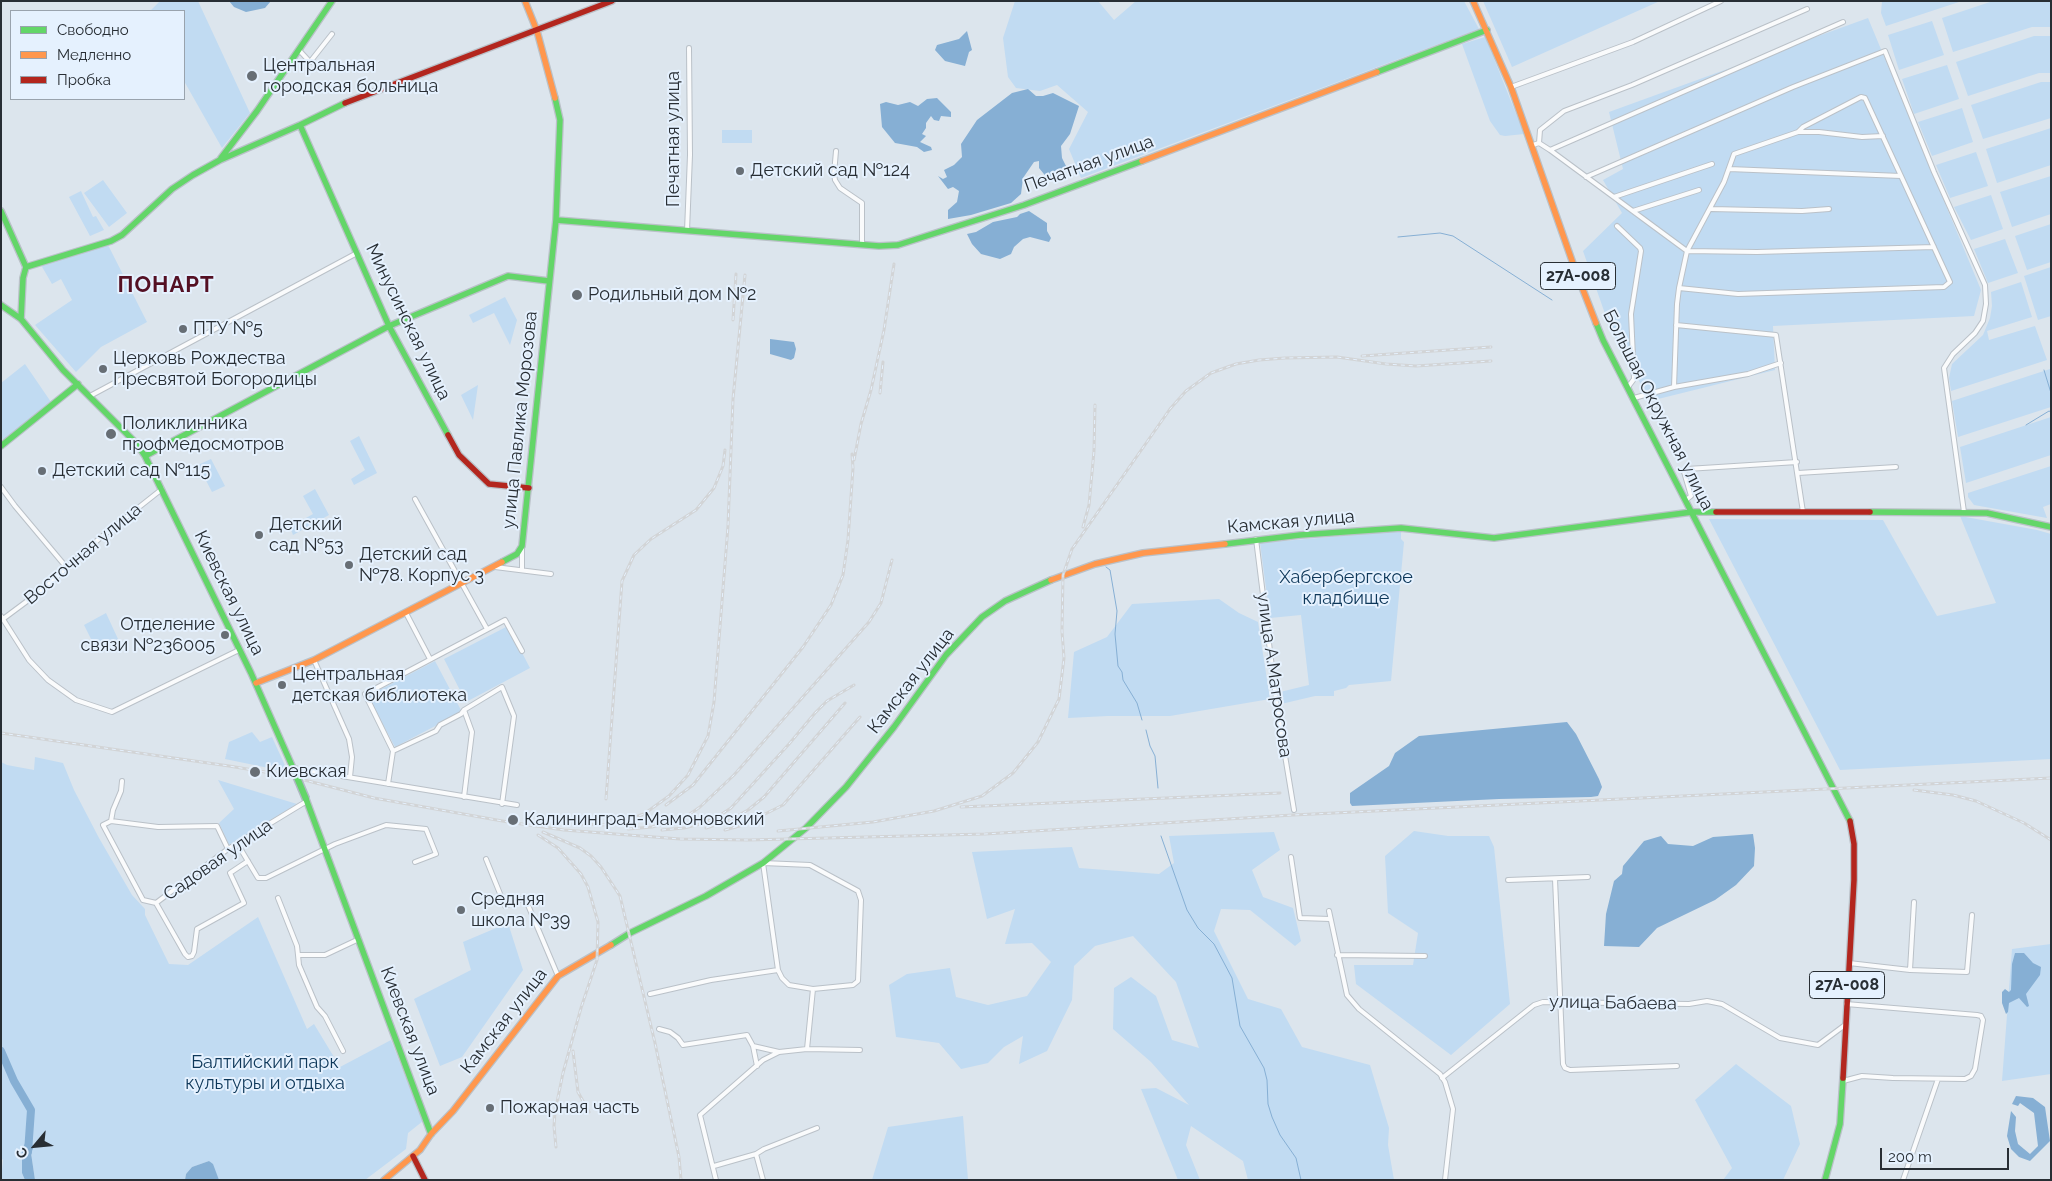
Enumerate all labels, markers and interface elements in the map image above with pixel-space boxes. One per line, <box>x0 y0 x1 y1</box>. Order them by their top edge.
legend <box>10 10 185 100</box>
text: Свободно <box>57 21 129 39</box>
text: Медленно <box>57 46 131 64</box>
place label: Центральная городская больница <box>263 55 438 98</box>
marker: Центральная городская больница <box>245 69 259 83</box>
text: Пробка <box>57 71 111 89</box>
street label: Печатная улица <box>663 71 685 207</box>
street label: Печатная улица <box>1021 131 1157 197</box>
place label: Детский сад №124 <box>750 160 910 182</box>
marker: Детский сад №124 <box>734 165 746 177</box>
street label: Минусинская улица <box>361 240 455 404</box>
road number: 27А-008 <box>1540 262 1616 290</box>
district label: ПОНАРТ <box>117 272 215 298</box>
place label: Родильный дом №2 <box>588 284 756 306</box>
marker: Родильный дом №2 <box>570 288 584 302</box>
street label: Большая Окружная улица <box>1598 306 1718 514</box>
street label: улица Павлика Морозова <box>498 310 542 530</box>
place label: ПТУ №5 <box>193 318 263 340</box>
marker: ПТУ №5 <box>177 323 189 335</box>
place label: Церковь Рождества Пресвятой Богородицы <box>113 348 317 390</box>
marker: Церковь Рождества Пресвятой Богородицы <box>97 363 109 375</box>
place label: Поликлинника профмедосмотров <box>122 413 284 456</box>
marker: Поликлинника профмедосмотров <box>104 427 118 441</box>
place label: Детский сад №115 <box>52 460 210 482</box>
marker: Детский сад №115 <box>36 465 48 477</box>
street label: Восточная улица <box>20 499 146 609</box>
street label: Камская улица <box>1226 506 1356 538</box>
place label: Детский сад №53 <box>269 514 344 556</box>
street label: Киевская улица <box>189 527 269 659</box>
marker: Детский сад №53 <box>253 529 265 541</box>
place label: Детский сад №78. Корпус 3 <box>359 544 484 586</box>
marker: Детский сад №78. Корпус 3 <box>343 559 355 571</box>
park label: Хабербергское кладбище <box>1279 567 1413 610</box>
street label: улица А.Матросова <box>1252 591 1296 759</box>
place label: Отделение связи №236005 <box>80 614 215 656</box>
street label: Камская улица <box>863 624 959 738</box>
marker: Отделение связи №236005 <box>219 629 231 641</box>
place label: Центральная детская библиотека <box>292 664 467 706</box>
marker: Центральная детская библиотека <box>276 679 288 691</box>
place label: Киевская <box>266 761 347 783</box>
marker: Киевская <box>248 765 262 779</box>
place label: Калининград-Мамоновский <box>524 809 764 831</box>
marker: Калининград-Мамоновский <box>506 813 520 827</box>
street label: Садовая улица <box>160 815 276 905</box>
place label: Средняя школа №39 <box>471 889 570 932</box>
marker: Средняя школа №39 <box>455 904 467 916</box>
street label: Киевская улица <box>376 964 444 1098</box>
street label: Камская улица <box>456 964 552 1078</box>
road number: 27А-008 <box>1810 972 1884 998</box>
street label: улица Бабаева <box>1549 991 1677 1015</box>
park label: Балтийский парк культуры и отдыха <box>185 1052 345 1094</box>
place label: Пожарная часть <box>500 1097 639 1119</box>
marker: Пожарная часть <box>484 1102 496 1114</box>
north arrow <box>10 1121 60 1171</box>
scale bar <box>1882 1138 2011 1170</box>
text: С <box>12 1145 31 1161</box>
text: 200 m <box>1888 1148 1932 1166</box>

